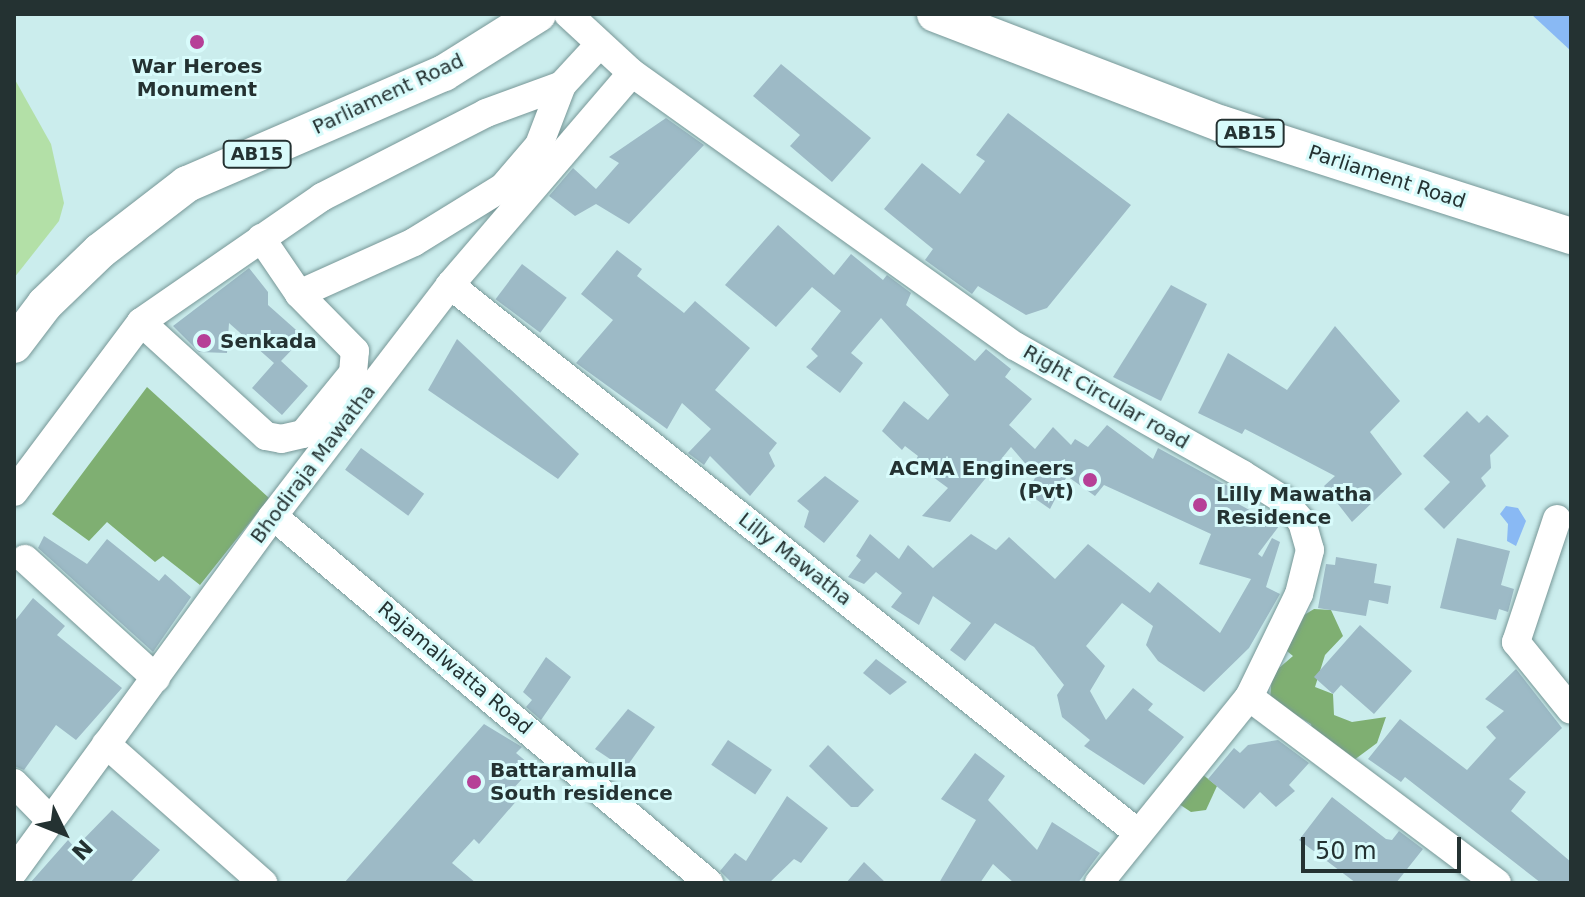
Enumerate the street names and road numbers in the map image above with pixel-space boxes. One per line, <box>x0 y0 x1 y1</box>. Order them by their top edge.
street label: Parliament Road <box>309 48 467 140</box>
road number: AB15 <box>1214 119 1286 147</box>
road number: AB15 <box>221 140 293 168</box>
street label: Parliament Road <box>1305 140 1469 214</box>
street label: Right Circular road <box>1019 340 1193 454</box>
street label: Bhodiraja Mawatha <box>246 380 380 548</box>
street label: Lilly Mawatha <box>734 507 856 611</box>
street label: Rajamalwatta Road <box>373 596 537 740</box>

